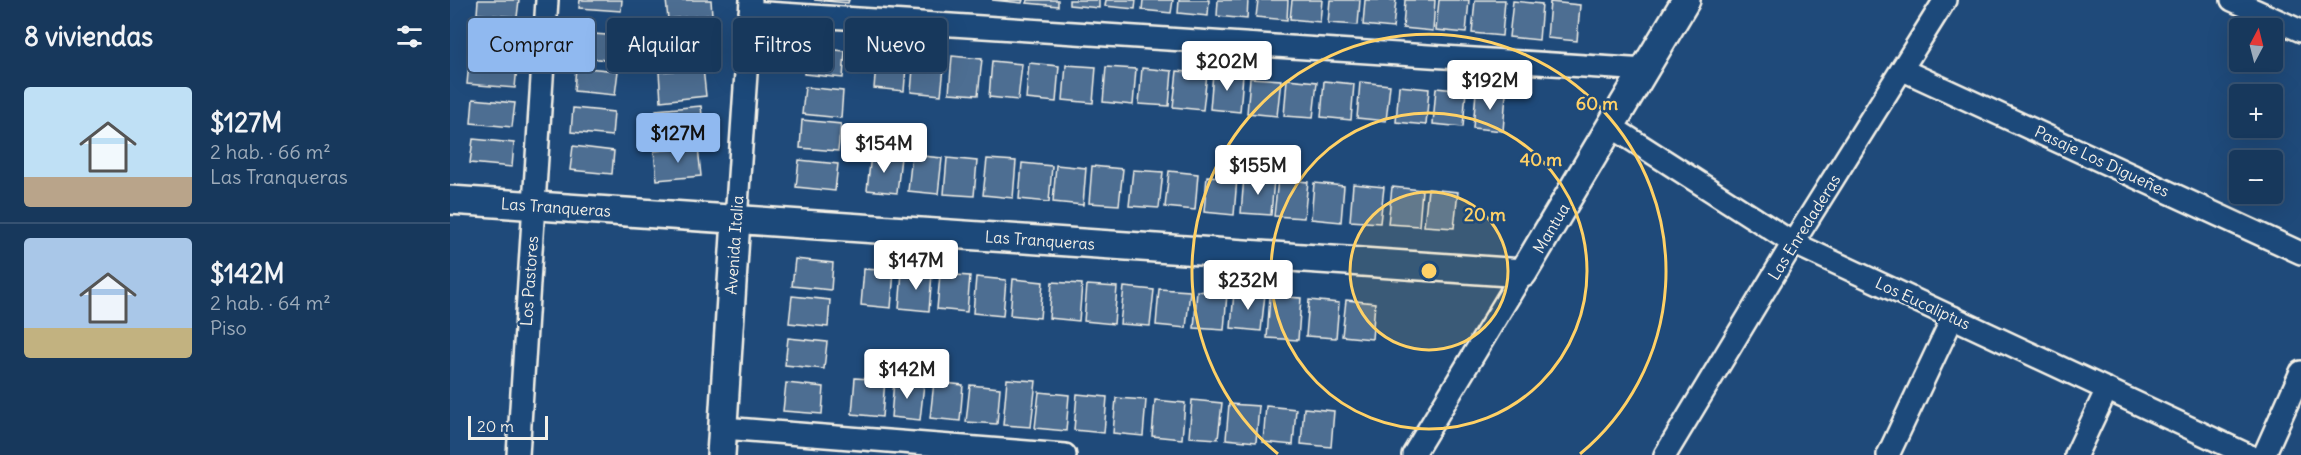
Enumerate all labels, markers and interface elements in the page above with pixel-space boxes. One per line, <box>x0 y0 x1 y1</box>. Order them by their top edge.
chip: Comprar <box>468 18 595 72</box>
chip: Alquilar <box>607 18 721 72</box>
chip: Filtros <box>733 18 833 72</box>
chip: Nuevo <box>845 18 947 72</box>
north arrow <box>2229 18 2283 72</box>
map controls <box>2229 18 2283 204</box>
text: 8 viviendas <box>24 20 153 53</box>
icon: filters <box>393 20 426 53</box>
pin: $202M <box>1185 41 1269 92</box>
text: $202M <box>1196 48 1258 73</box>
pin: $192M <box>1448 60 1532 111</box>
text: $192M <box>1461 67 1519 92</box>
button: + <box>2229 84 2283 138</box>
text: 60 m <box>1576 92 1618 115</box>
text: $127M <box>210 106 282 139</box>
icon: home <box>72 111 144 183</box>
pin: $127M <box>636 113 720 164</box>
text: $127M <box>650 120 706 145</box>
street label: Pasaje Los Digueñes <box>2031 121 2173 201</box>
pin: $154M <box>842 123 926 174</box>
text: $154M <box>855 130 913 155</box>
text: 2 hab. · 66 m² <box>210 139 331 164</box>
pin: $155M <box>1216 145 1300 196</box>
text: 40 m <box>1520 148 1562 171</box>
button: − <box>2229 150 2283 204</box>
text: $155M <box>1229 152 1287 177</box>
text: Las Tranqueras <box>210 164 348 189</box>
street label: Las Enredaderas <box>1763 170 1845 284</box>
street label: Las Tranqueras <box>500 193 612 221</box>
street label: Avenida Italia <box>721 195 747 295</box>
street label: Mantua <box>1528 199 1574 257</box>
text: 20 m <box>1464 203 1506 226</box>
street label: Las Tranqueras <box>984 226 1096 254</box>
street label: Los Pastores <box>516 235 542 327</box>
pin: $147M <box>874 240 958 291</box>
text: $147M <box>888 247 944 272</box>
text: $142M <box>210 257 285 290</box>
pin: $232M <box>1206 260 1290 311</box>
centre of rings <box>1419 261 1439 281</box>
icon: home <box>72 262 144 334</box>
text: $232M <box>1218 267 1278 292</box>
street label: Los Eucaliptus <box>1872 272 1974 334</box>
text: 2 hab. · 64 m² <box>210 290 331 315</box>
text: Piso <box>210 315 247 340</box>
pin: $142M <box>865 349 949 400</box>
text: $142M <box>878 356 936 381</box>
scale bar <box>468 413 548 440</box>
text: 20 m <box>477 416 514 436</box>

